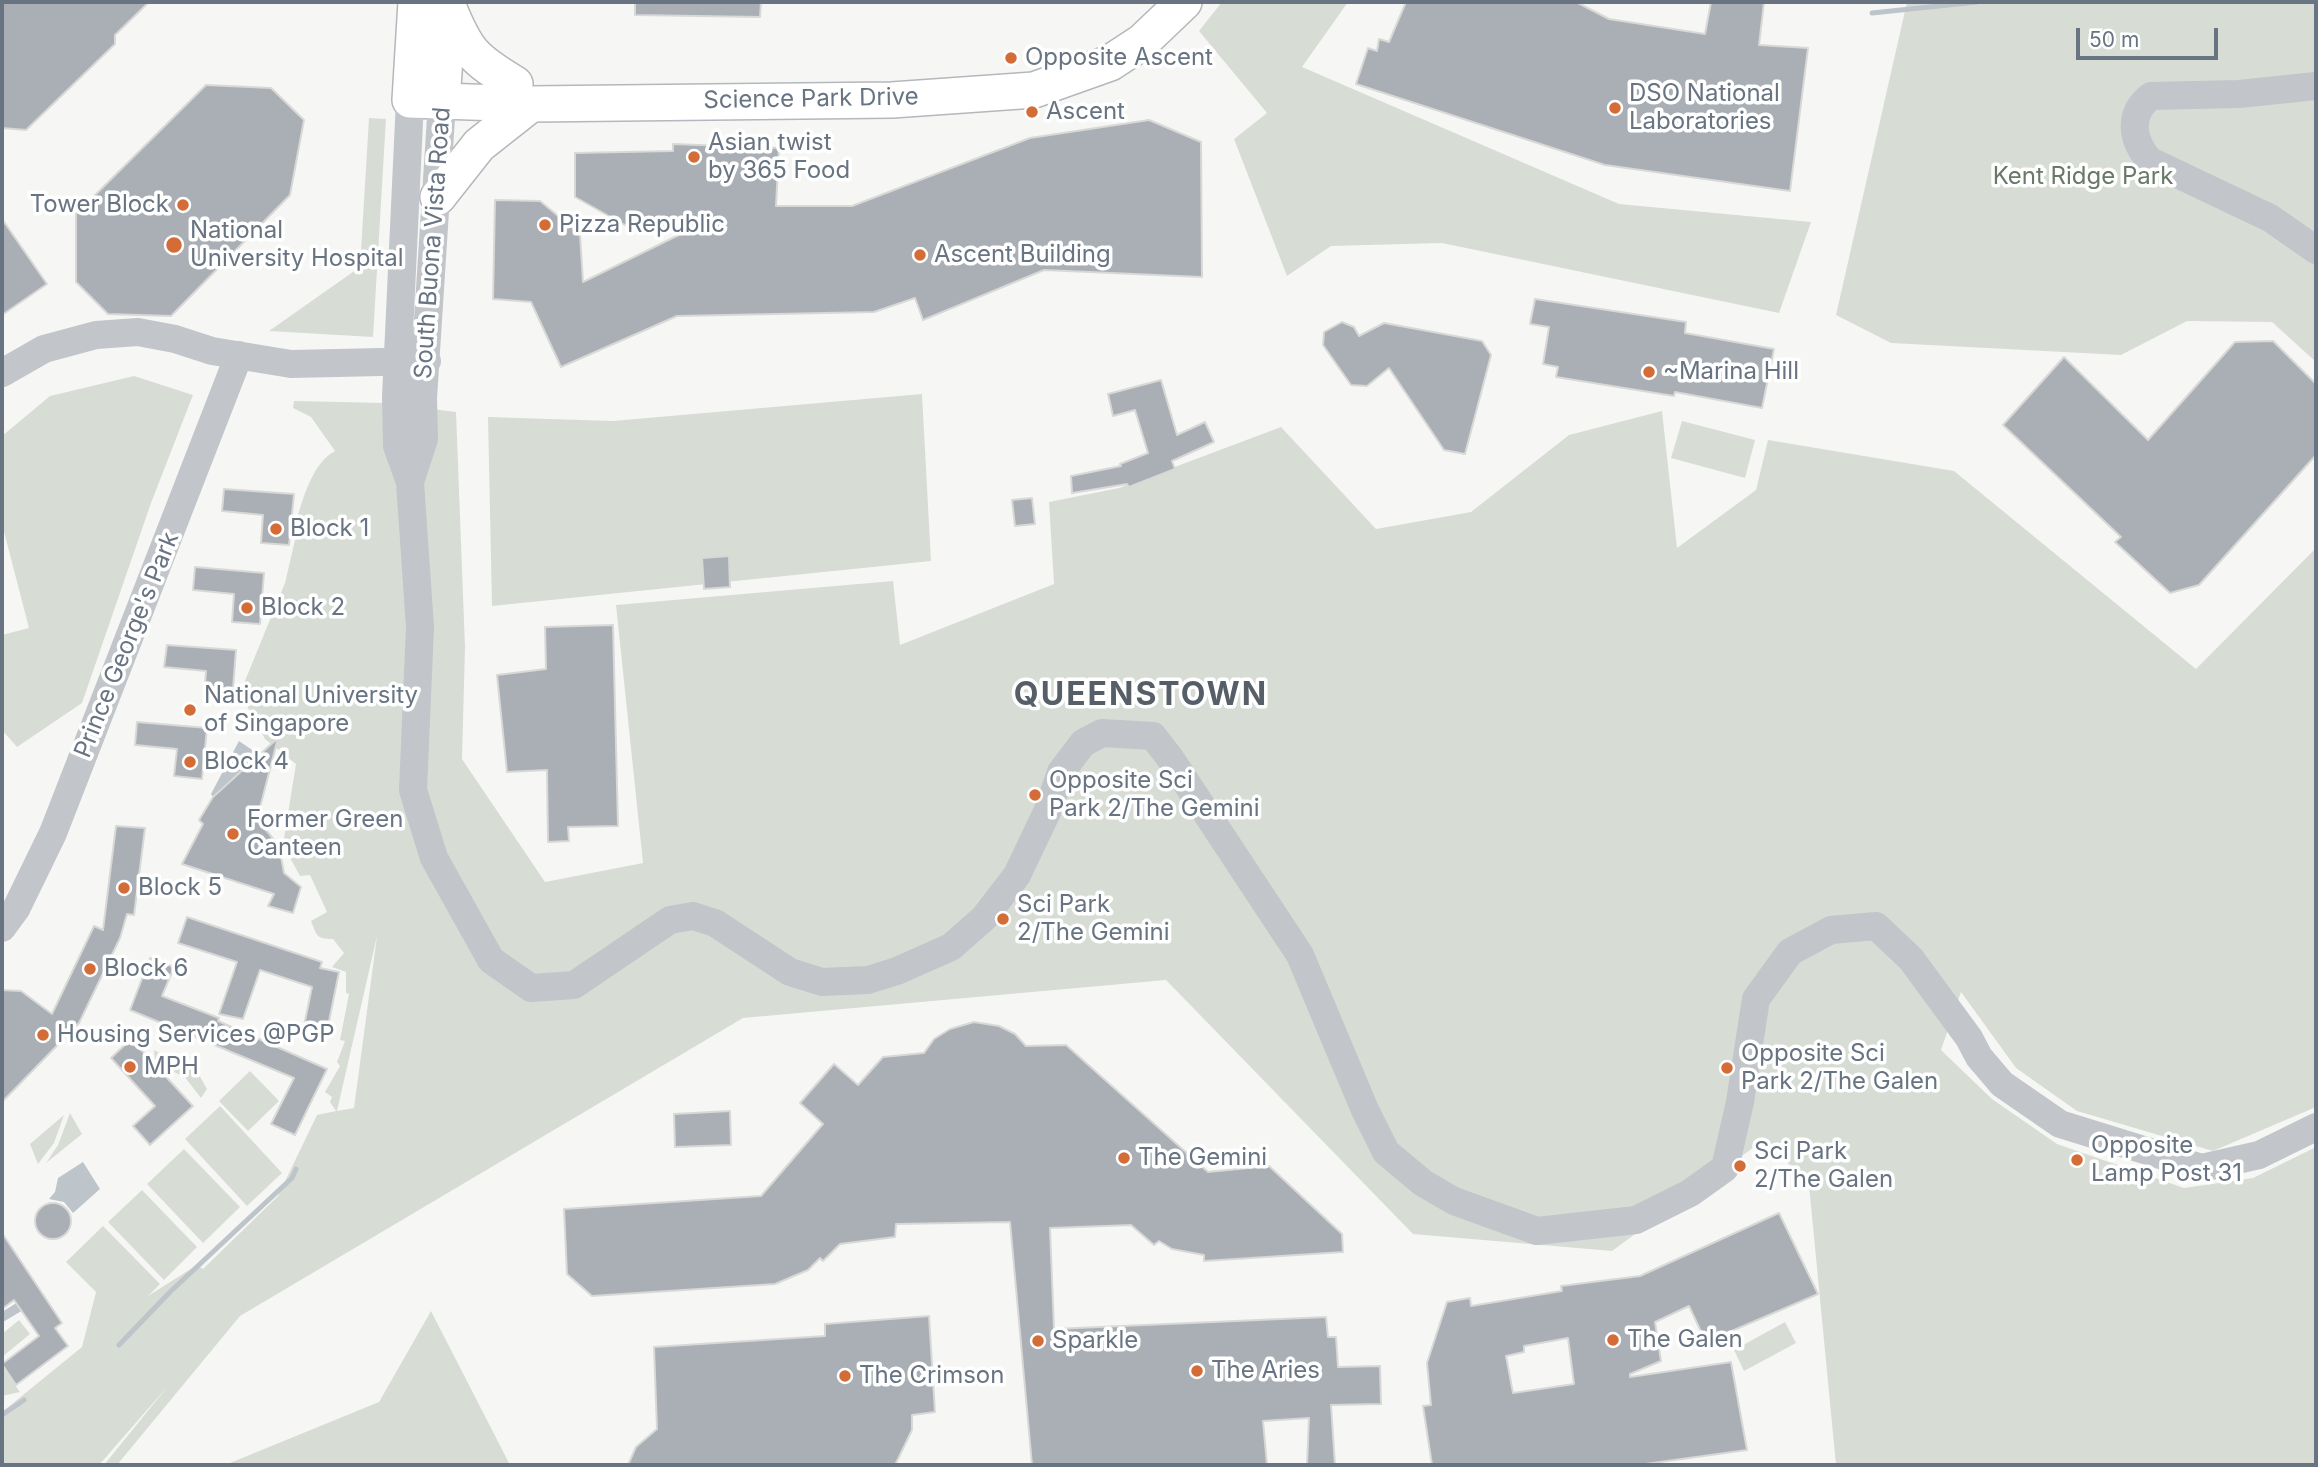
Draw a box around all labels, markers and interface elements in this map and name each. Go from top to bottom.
scale bar [2080,14,2222,58]
text: 50 m [2089,27,2139,52]
place label: Opposite Ascent [1025,44,1213,72]
marker: Opposite Ascent [1003,50,1019,66]
place label: DSO National Laboratories [1629,80,1780,136]
street label: Science Park Drive [703,83,919,115]
place label: Ascent [1046,98,1125,126]
marker: DSO National Laboratories [1607,100,1623,116]
marker: Ascent [1024,104,1040,120]
street label: South Buona Vista Road [409,106,457,380]
place label: Asian twist by 365 Food [708,129,850,185]
marker: Asian twist by 365 Food [686,149,702,165]
park label: Kent Ridge Park [1993,163,2173,191]
place label: Tower Block [30,191,169,219]
marker: Tower Block [175,197,191,213]
place label: Pizza Republic [559,211,725,239]
place label: National University Hospital [190,217,404,273]
marker: Pizza Republic [537,217,553,233]
marker: National University Hospital [164,235,184,255]
place label: Ascent Building [934,241,1111,269]
marker: Ascent Building [912,247,928,263]
place label: ~Marina Hill [1663,358,1799,386]
marker: ~Marina Hill [1641,364,1657,380]
place label: Block 1 [290,515,369,543]
marker: Block 1 [268,521,284,537]
street label: Prince George's Park [69,528,185,762]
place label: Block 2 [261,594,345,622]
marker: Block 2 [239,600,255,616]
district label: QUEENSTOWN [1015,676,1267,714]
place label: National University of Singapore [204,682,418,738]
marker: National University of Singapore [182,702,198,718]
place label: Block 4 [204,748,289,776]
marker: Block 4 [182,754,198,770]
place label: Opposite Sci Park 2/The Gemini [1049,767,1260,823]
marker: Opposite Sci Park 2/The Gemini [1027,787,1043,803]
place label: Former Green Canteen [247,806,404,862]
marker: Former Green Canteen [225,826,241,842]
place label: Block 5 [138,874,222,902]
marker: Block 5 [116,880,132,896]
place label: Sci Park 2/The Gemini [1017,891,1169,947]
marker: Sci Park 2/The Gemini [995,911,1011,927]
place label: Block 6 [104,955,188,983]
marker: Block 6 [82,961,98,977]
place label: Housing Services @PGP [57,1021,335,1049]
marker: Housing Services @PGP [35,1027,51,1043]
place label: Opposite Sci Park 2/The Galen [1741,1040,1938,1096]
place label: MPH [144,1053,199,1081]
marker: MPH [122,1059,138,1075]
marker: Opposite Sci Park 2/The Galen [1719,1060,1735,1076]
place label: Opposite Lamp Post 31 [2091,1132,2242,1188]
place label: Sci Park 2/The Galen [1754,1138,1893,1194]
place label: The Gemini [1138,1144,1267,1172]
marker: The Gemini [1116,1150,1132,1166]
marker: Opposite Lamp Post 31 [2069,1152,2085,1168]
marker: Sci Park 2/The Galen [1732,1158,1748,1174]
place label: The Galen [1627,1326,1743,1354]
place label: Sparkle [1052,1327,1138,1355]
marker: The Galen [1605,1332,1621,1348]
marker: Sparkle [1030,1333,1046,1349]
place label: The Aries [1211,1357,1320,1385]
place label: The Crimson [859,1362,1004,1390]
marker: The Aries [1189,1363,1205,1379]
marker: The Crimson [837,1368,853,1384]

